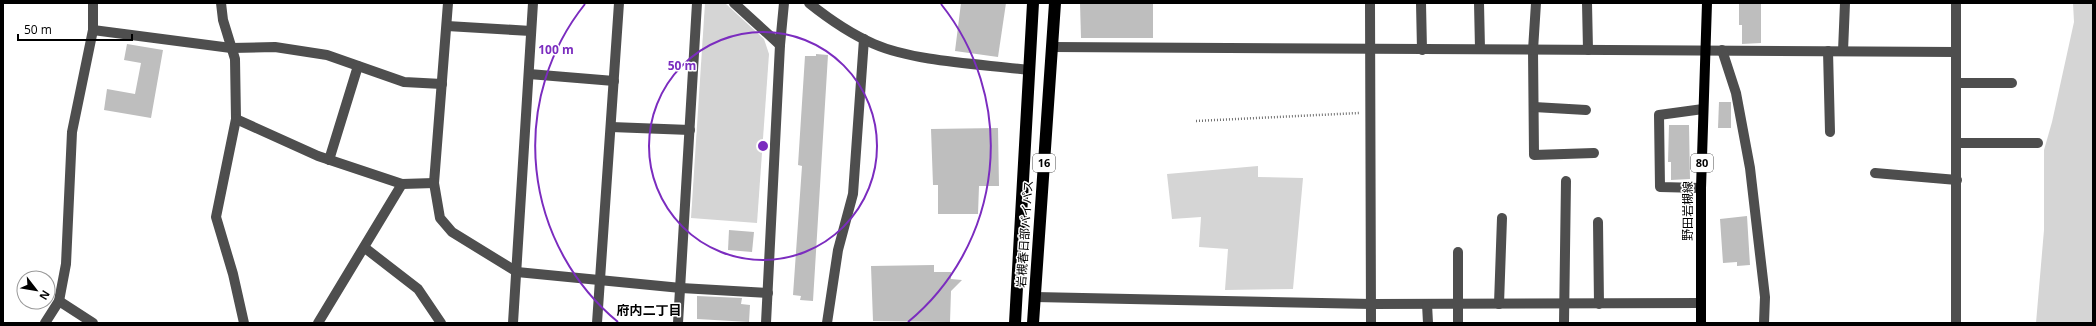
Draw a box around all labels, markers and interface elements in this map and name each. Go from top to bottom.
scale bar [18,16,132,42]
text: 50 m [24,21,52,38]
text: 100 m [538,41,574,58]
text: 50 m [668,57,696,74]
centre of rings [756,139,770,153]
road number: 16 [1033,154,1055,172]
road number: 80 [1691,154,1713,172]
street label: 岩槻春日部バイパス [1012,180,1037,288]
street label: 野田岩槻線 [1679,181,1696,241]
north arrow [16,270,56,310]
text: N [36,288,54,303]
district label: 府内二丁目 [616,301,682,319]

